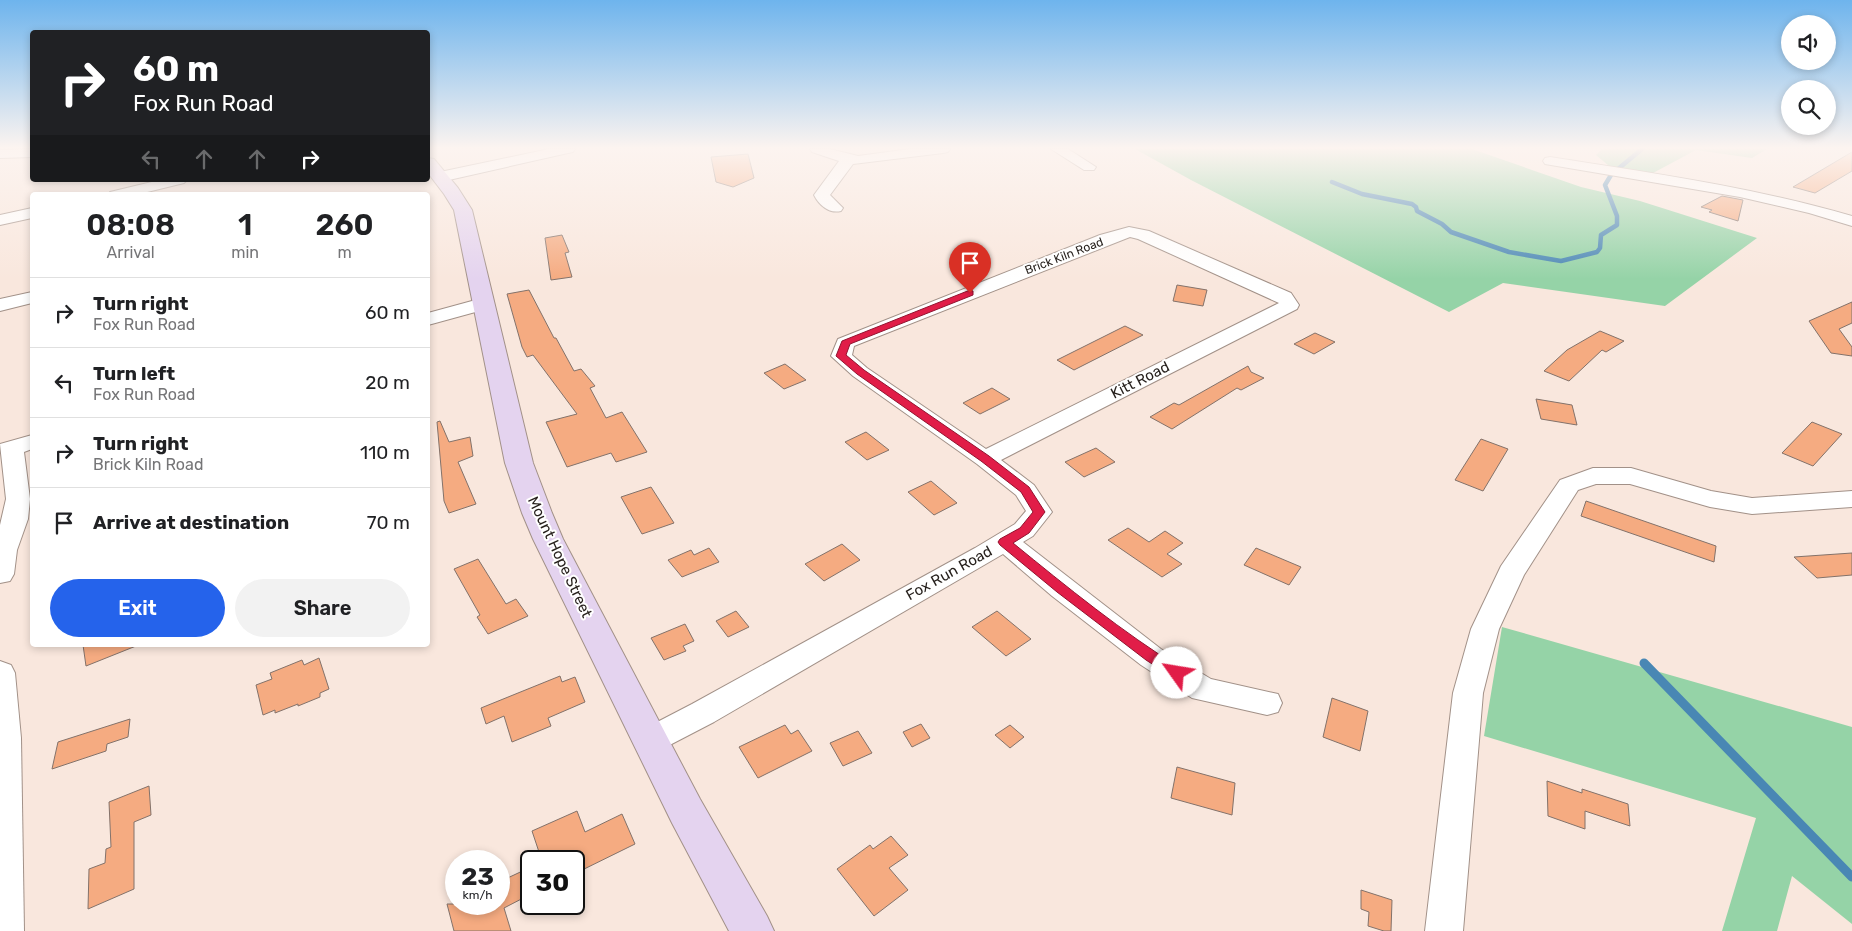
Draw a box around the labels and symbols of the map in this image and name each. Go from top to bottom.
street label: Brick Kiln Road [1023,235,1105,277]
pin [949,242,991,293]
street label: Kitt Road [1108,358,1172,402]
street label: Mount Hope Street [524,493,596,621]
street label: Fox Run Road [903,542,995,604]
position arrow [1150,646,1202,698]
speed limit sign: 30 [520,850,585,915]

